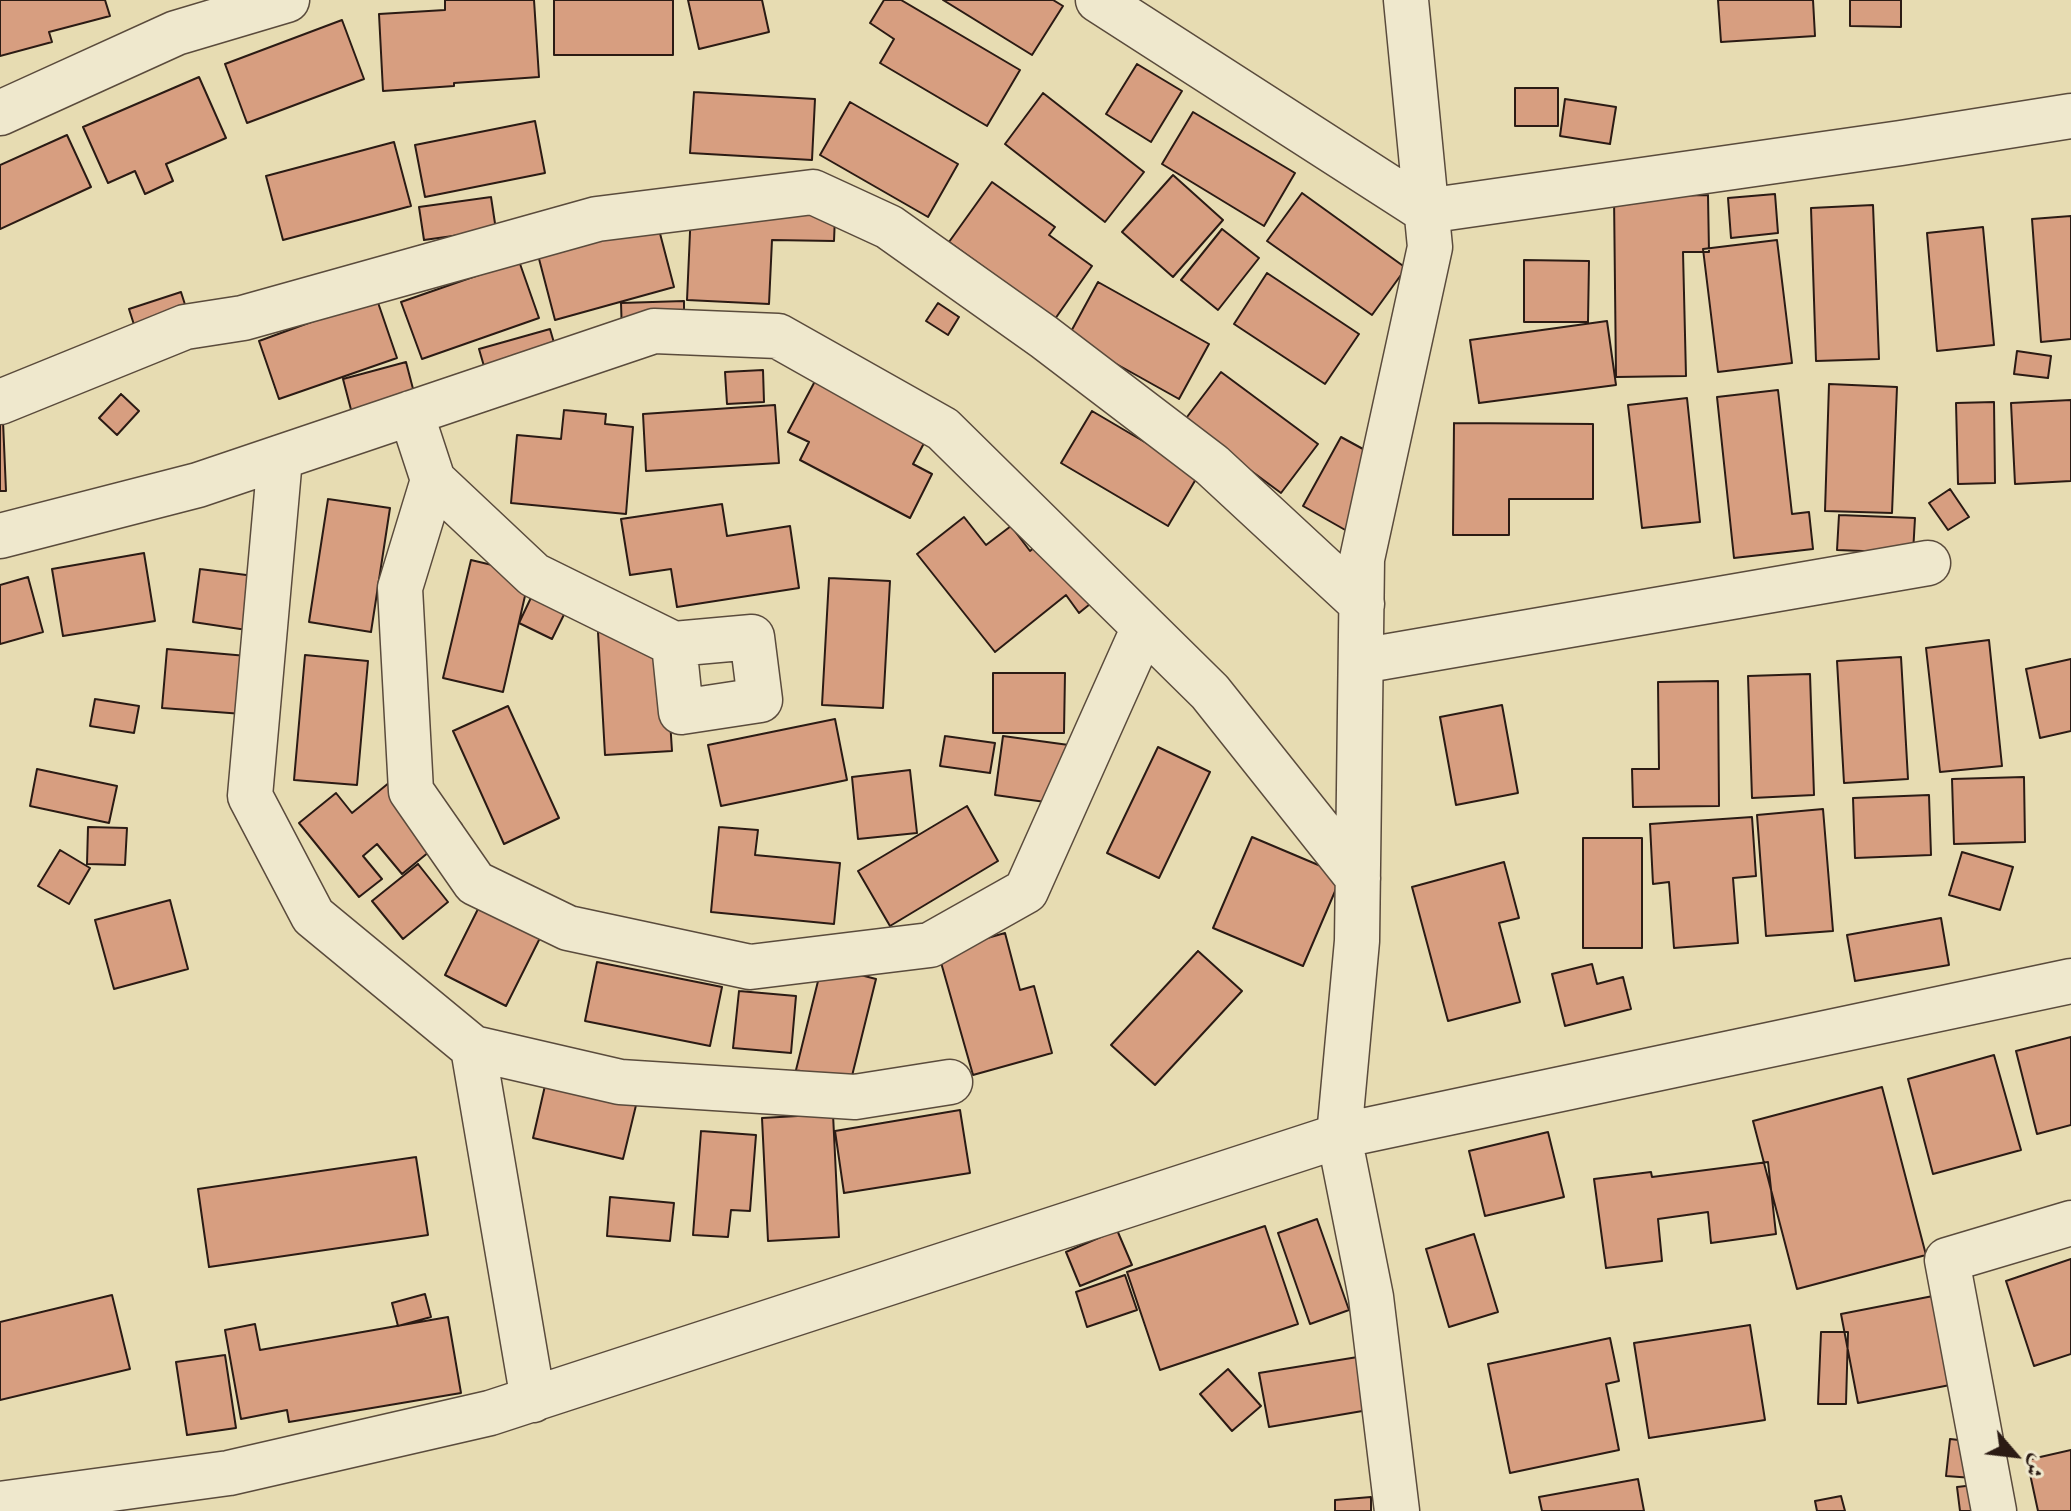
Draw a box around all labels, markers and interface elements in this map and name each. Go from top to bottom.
north arrow [1975,1415,2055,1495]
text: ش [2017,1449,2055,1483]

